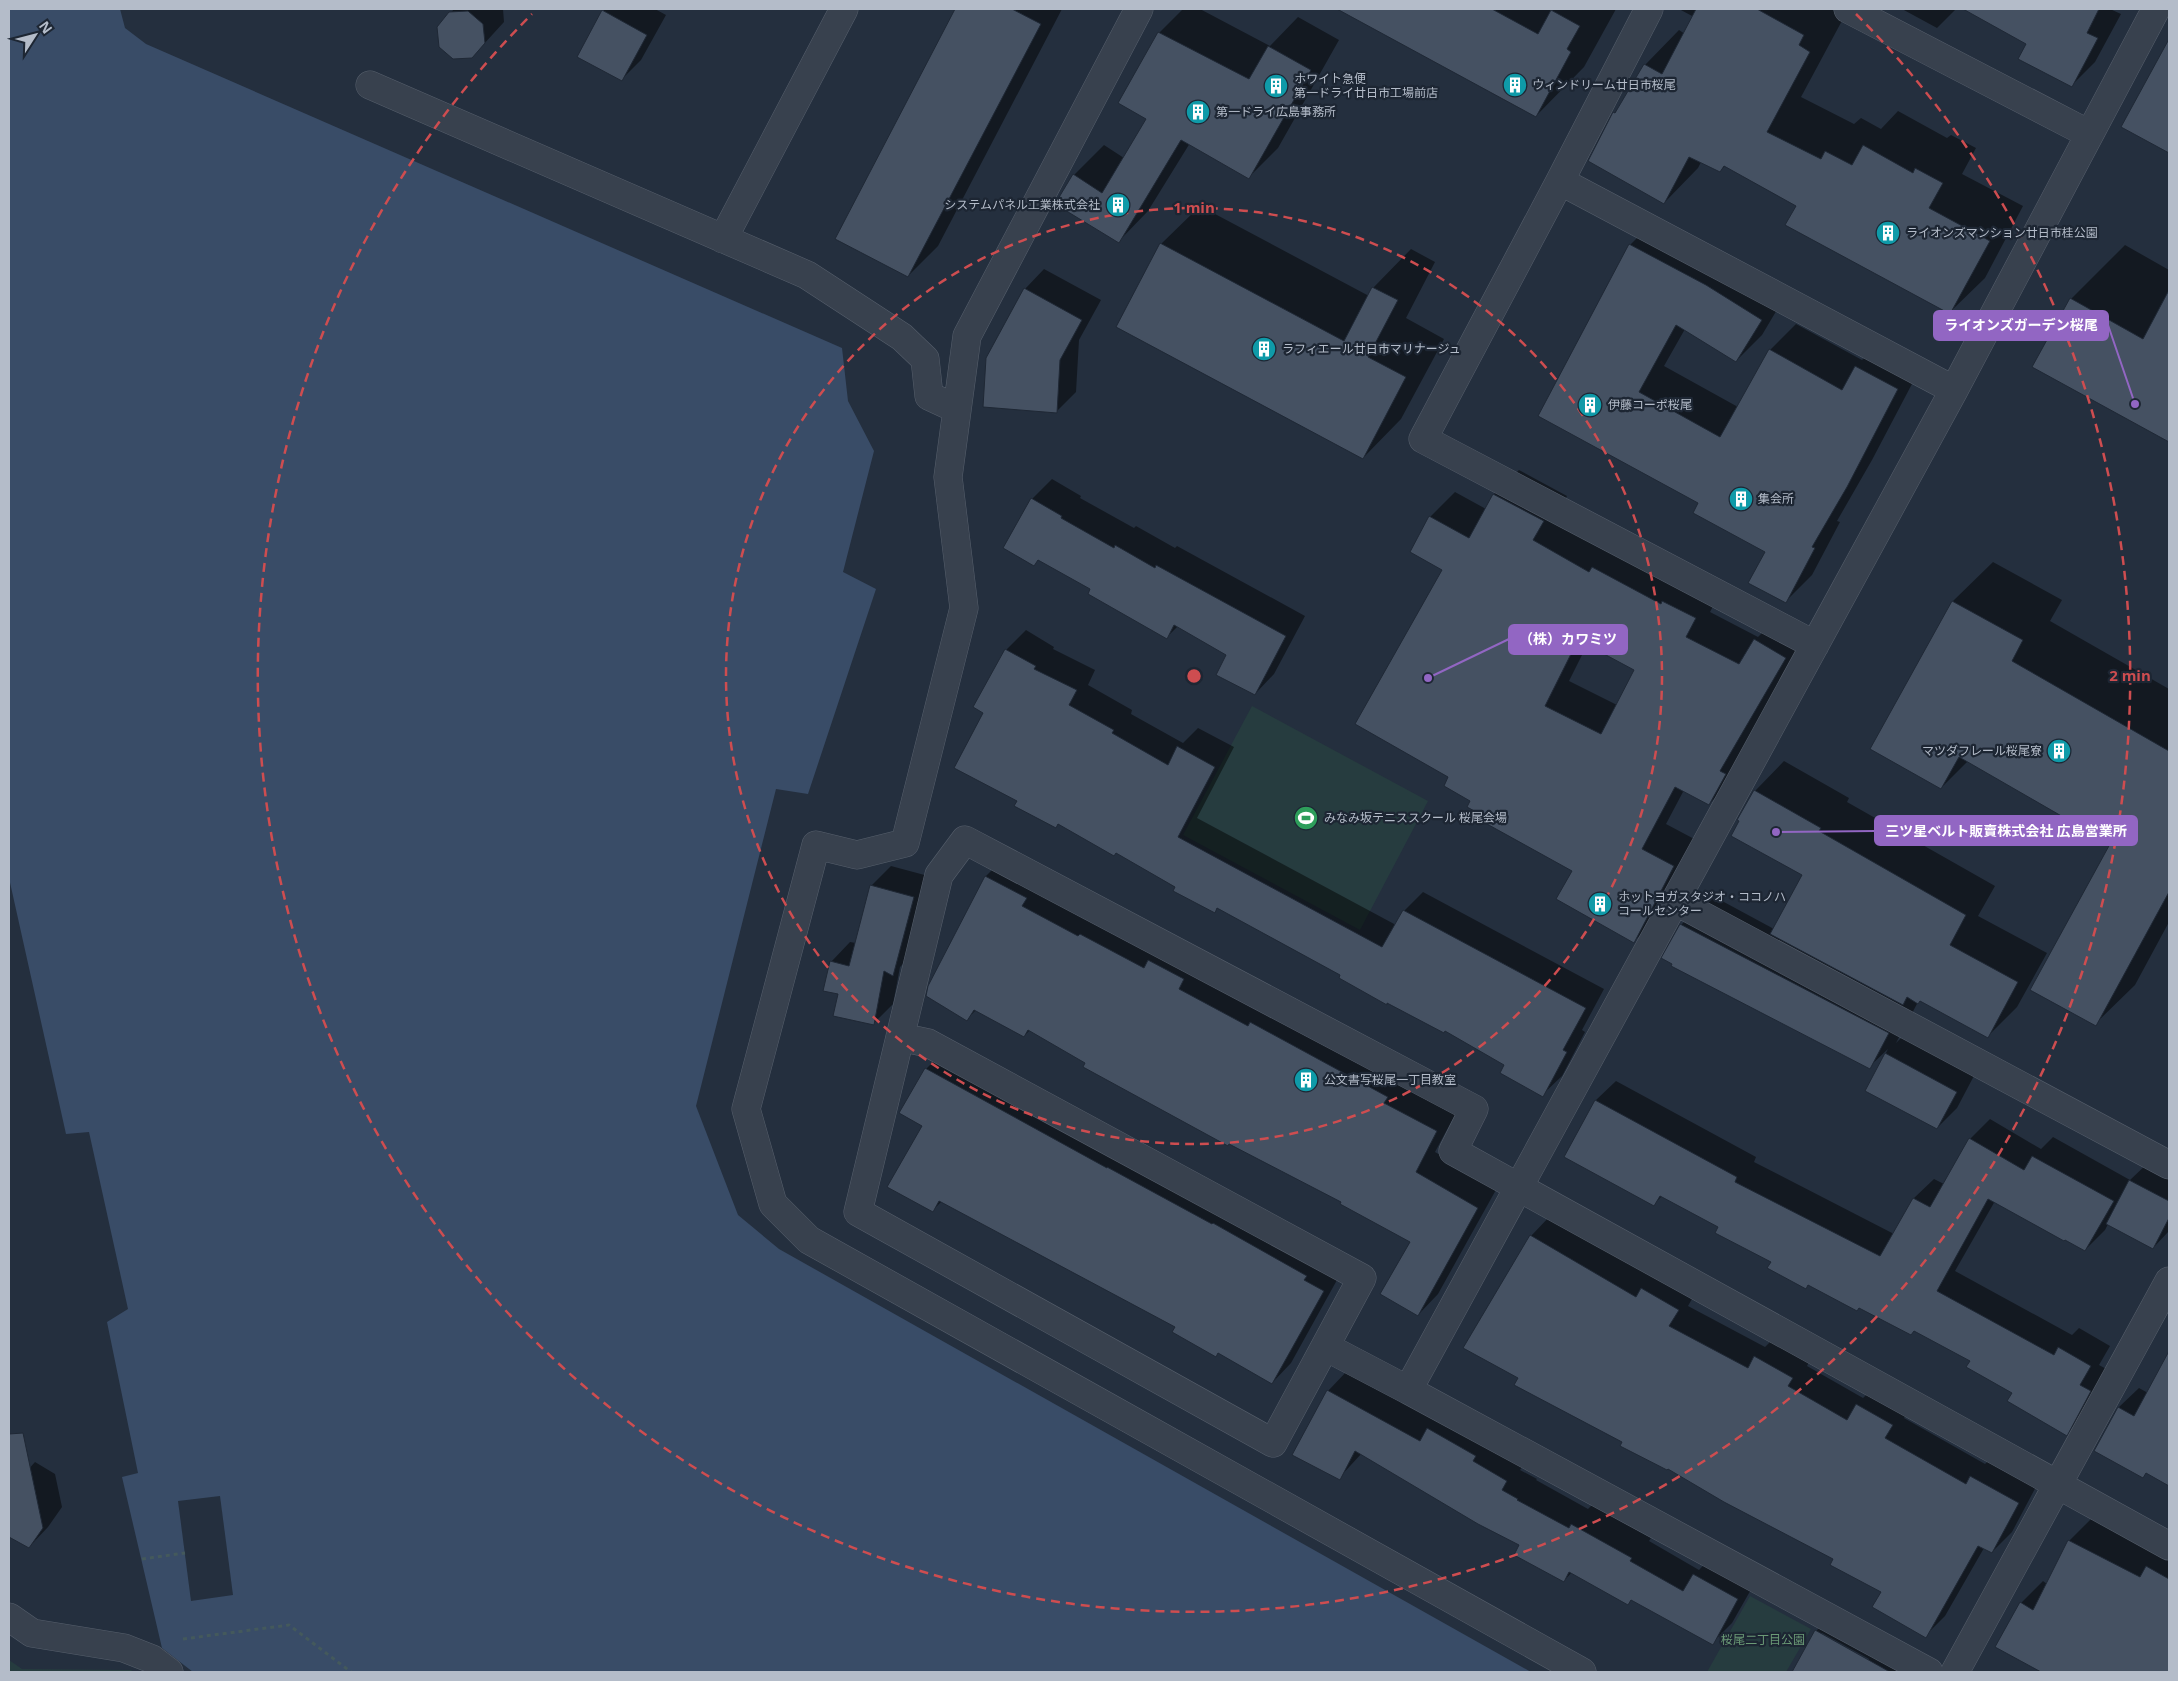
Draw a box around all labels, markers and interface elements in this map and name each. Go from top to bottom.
north arrow [10,10,60,60]
text: N [35,17,57,37]
place label: ホワイト急便 第一ドライ廿日市工場前店 [1294,70,1438,101]
building icon: ウィンドリーム廿日市桜尾 [1502,72,1528,98]
building icon: ホワイト急便 第一ドライ廿日市工場前店 [1263,73,1289,99]
place label: ウィンドリーム廿日市桜尾 [1532,76,1676,93]
building icon: 第一ドライ広島事務所 [1185,99,1211,125]
place label: 第一ドライ広島事務所 [1216,103,1336,120]
building icon: システムパネル工業株式会社 [1105,192,1131,218]
place label: システムパネル工業株式会社 [944,196,1100,213]
text: 1 min [1173,197,1215,217]
building icon: ライオンズマンション廿日市桂公園 [1875,220,1901,246]
place label: ライオンズマンション廿日市桂公園 [1906,224,2098,241]
callout: ライオンズガーデン桜尾 [1934,311,2108,340]
text: ライオンズガーデン桜尾 [1944,315,2098,334]
building icon: ラフィエール廿日市マリナージュ [1251,336,1277,362]
place label: ラフィエール廿日市マリナージュ [1282,340,1461,357]
building icon: 伊藤コーポ桜尾 [1577,392,1603,418]
place label: 伊藤コーポ桜尾 [1608,396,1692,413]
building icon: 集会所 [1728,486,1754,512]
place label: 集会所 [1758,490,1794,507]
callout: （株）カワミツ [1509,625,1627,654]
text: （株）カワミツ [1519,629,1617,648]
text: 2 min [2109,665,2151,685]
centre of rings [1185,667,1203,685]
building icon: マツダフレール桜尾寮 [2046,738,2072,764]
place label: マツダフレール桜尾寮 [1922,742,2042,759]
sports icon: みなみ坂テニススクール 桜尾会場 [1293,805,1319,831]
place label: みなみ坂テニススクール 桜尾会場 [1324,809,1507,826]
callout: 三ツ星ベルト販賣株式会社 広島営業所 [1875,816,2137,845]
text: 三ツ星ベルト販賣株式会社 広島営業所 [1885,821,2127,840]
place label: ホットヨガスタジオ・ココノハ コールセンター [1618,888,1786,919]
building icon: ホットヨガスタジオ・ココノハ コールセンター [1587,891,1613,917]
building icon: 公文書写桜尾一丁目教室 [1293,1067,1319,1093]
place label: 公文書写桜尾一丁目教室 [1324,1071,1456,1088]
park label: 桜尾二丁目公園 [1721,1631,1805,1648]

